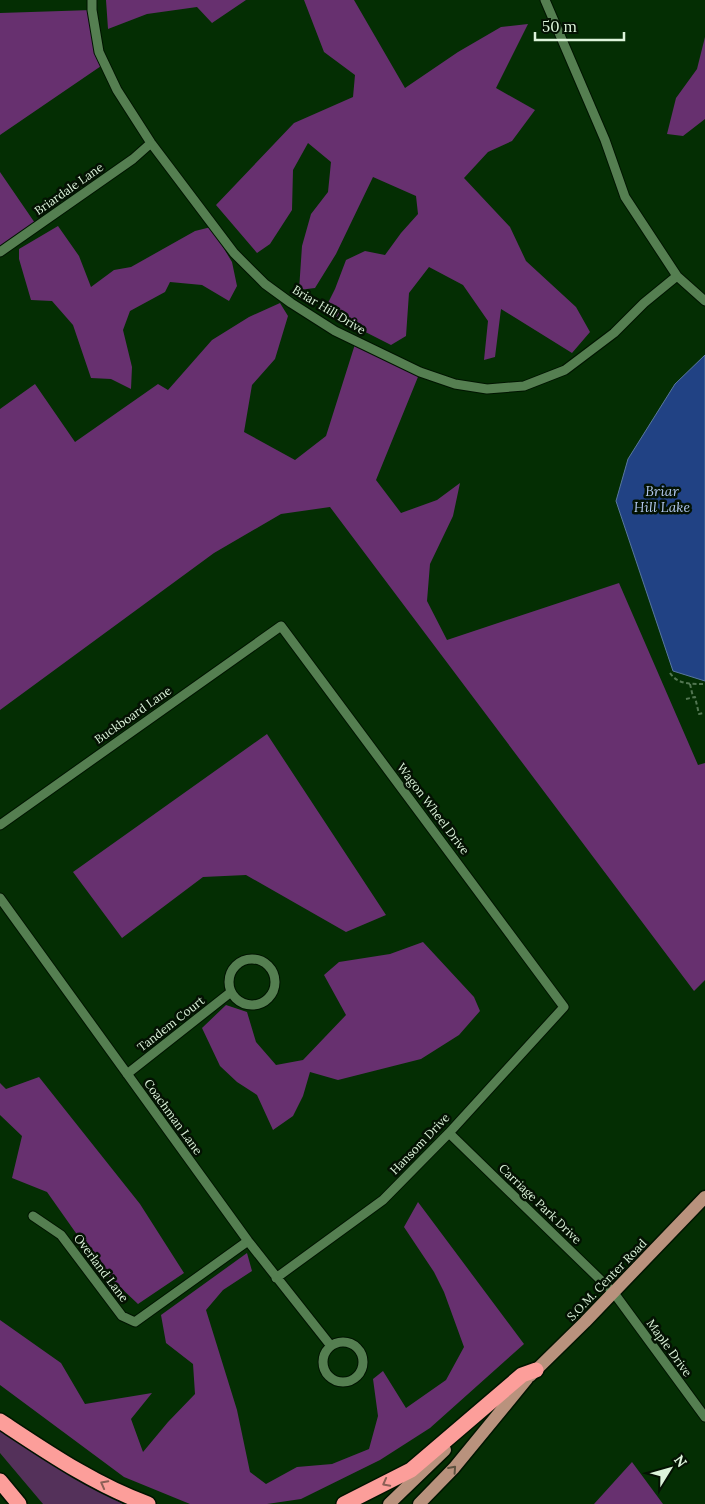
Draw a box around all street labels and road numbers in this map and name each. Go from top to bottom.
street label: Briardale Lane [31,159,106,218]
street label: Briar Hill Drive [290,282,369,338]
street label: Buckboard Lane [91,682,174,747]
street label: Wagon Wheel Drive [394,760,473,858]
street label: Tandem Court [134,993,207,1054]
street label: Coachman Lane [141,1076,206,1158]
street label: Hansom Drive [387,1110,453,1177]
street label: Carriage Park Drive [496,1160,585,1247]
street label: Overland Lane [71,1231,132,1305]
street label: S.O.M. Center Road [564,1236,650,1324]
street label: Maple Drive [644,1316,696,1380]

